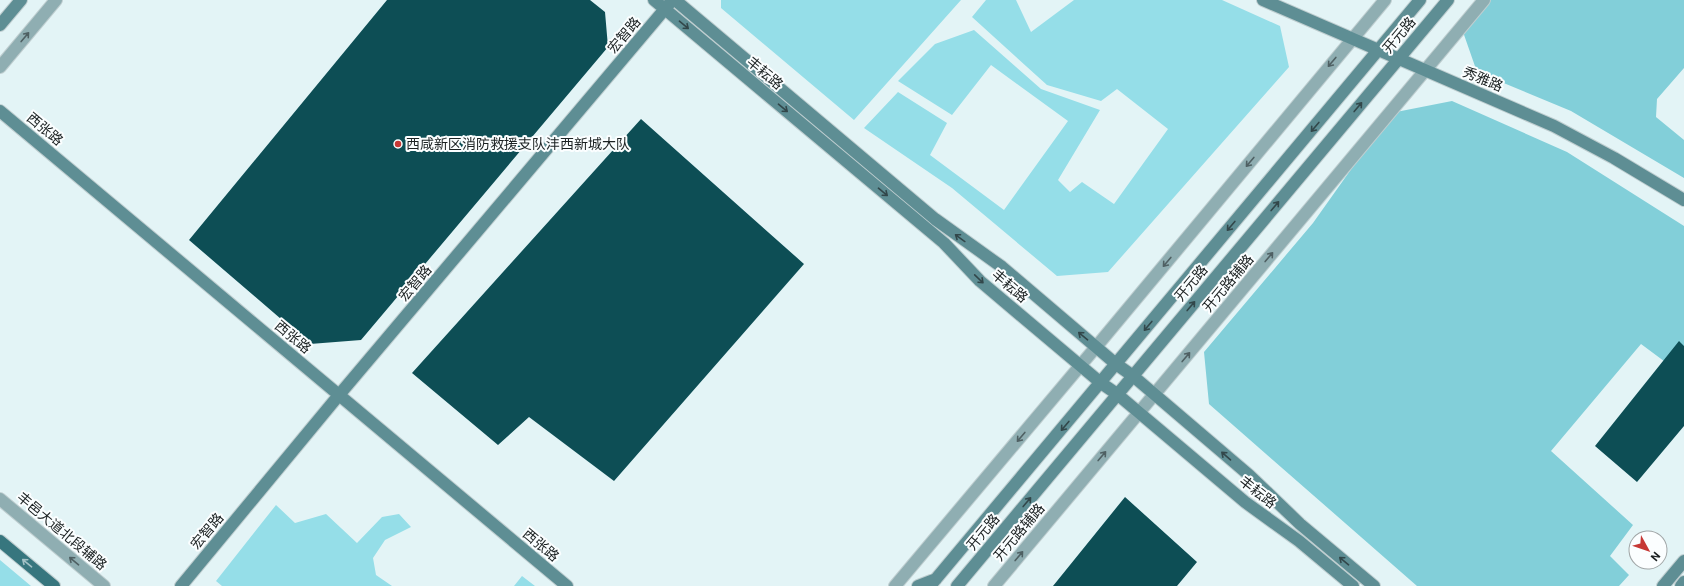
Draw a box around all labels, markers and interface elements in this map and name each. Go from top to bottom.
street label: 宏智路 [604,14,644,56]
street label: 开元路 [1379,14,1419,56]
one-way arrow [678,20,689,29]
one-way arrow [21,32,29,43]
street label: 丰耘路 [744,53,786,93]
one-way arrow [1328,57,1337,67]
street label: 秀雅路 [1461,63,1505,95]
one-way arrow [1354,101,1363,112]
one-way arrow [778,104,789,113]
street label: 西张路 [24,109,66,149]
one-way arrow [1310,121,1319,132]
place label: 西咸新区消防救援支队沣西新城大队 [406,136,630,152]
marker: 西咸新区消防救援支队沣西新城大队 [393,139,403,149]
one-way arrow [1245,157,1254,168]
one-way arrow [878,187,888,196]
one-way arrow [1270,201,1279,212]
one-way arrow [1227,221,1236,232]
one-way arrow [955,233,966,242]
street label: 开元路辅路 [1199,251,1257,315]
one-way arrow [1265,252,1274,263]
one-way arrow [1162,257,1171,268]
street label: 宏智路 [395,262,435,304]
street label: 开元路 [1171,262,1211,304]
street label: 丰耘路 [989,266,1031,306]
one-way arrow [974,274,984,284]
one-way arrow [1187,301,1196,311]
street label: 西张路 [272,317,314,357]
one-way arrow [1143,321,1152,331]
one-way arrow [1078,332,1089,341]
one-way arrow [1181,351,1190,362]
one-way arrow [1060,421,1069,431]
one-way arrow [1016,432,1025,443]
one-way arrow [1098,451,1107,462]
one-way arrow [1221,451,1231,460]
street label: 丰耘路 [1237,473,1279,511]
street label: 丰邑大道北段辅路 [14,489,110,573]
one-way arrow [1023,497,1032,508]
street label: 开元路辅路 [990,500,1048,564]
street label: 宏智路 [187,510,227,552]
street label: 开元路 [963,511,1003,553]
street label: 西张路 [520,525,562,565]
north arrow [1628,530,1668,570]
text: N [1648,549,1663,563]
one-way arrow [1014,551,1023,561]
one-way arrow [69,557,80,565]
one-way arrow [1338,557,1349,566]
one-way arrow [22,559,32,568]

